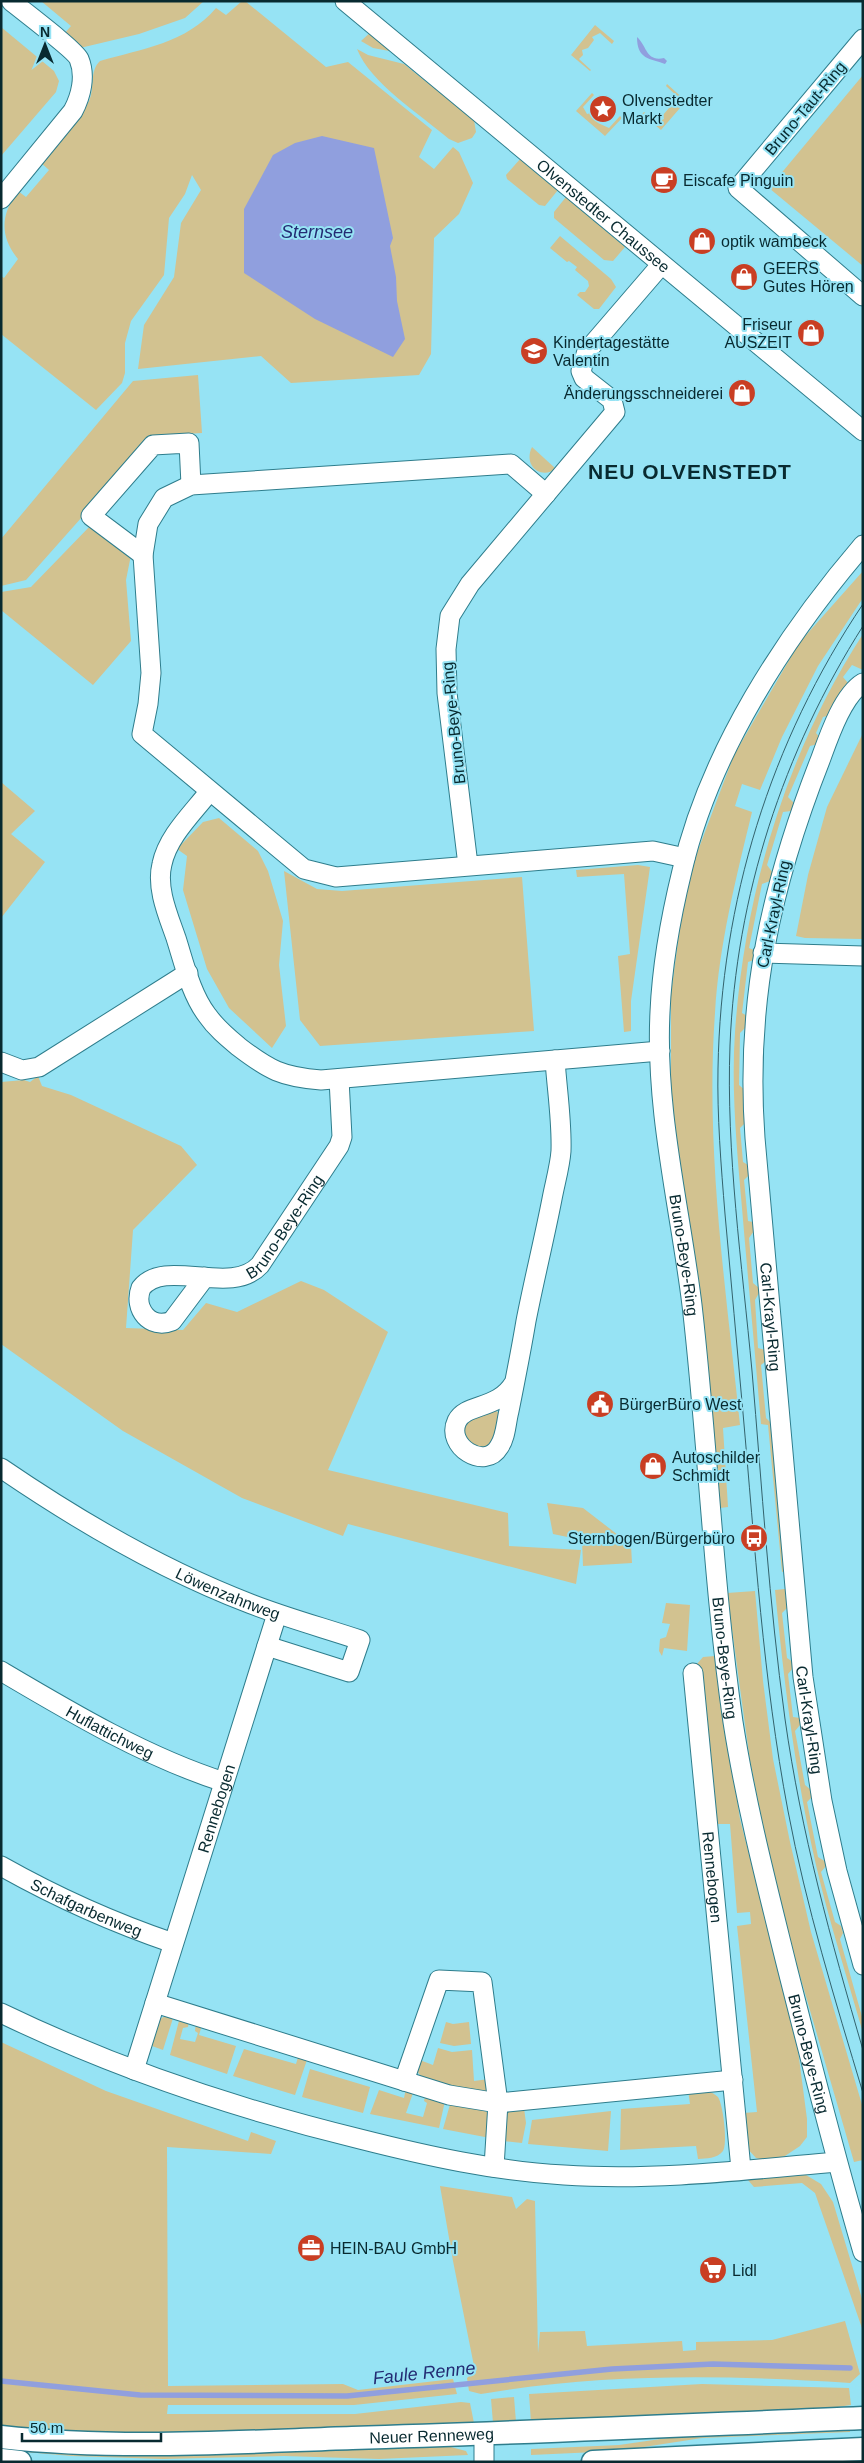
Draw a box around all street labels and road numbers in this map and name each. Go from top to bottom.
street label: Bruno-Taut-Ring [761,58,849,158]
street label: Olvenstedter Chaussee [533,156,673,276]
street label: Bruno-Beye-Ring [439,661,468,785]
street label: Carl-Krayl-Ring [754,859,793,969]
street label: Bruno-Beye-Ring [243,1172,327,1282]
street label: Bruno-Beye-Ring [666,1193,701,1317]
street label: Carl-Krayl-Ring [757,1262,784,1372]
street label: Löwenzahnweg [173,1565,282,1623]
street label: Bruno-Beye-Ring [709,1596,740,1720]
street label: Carl-Krayl-Ring [793,1665,826,1775]
street label: Huflattichweg [63,1703,156,1762]
street label: Rennebogen [195,1762,238,1855]
street label: Rennebogen [699,1831,725,1924]
street label: Schafgarbenweg [28,1876,144,1940]
street label: Bruno-Beye-Ring [785,1992,832,2115]
street label: Neuer Renneweg [369,2425,494,2446]

